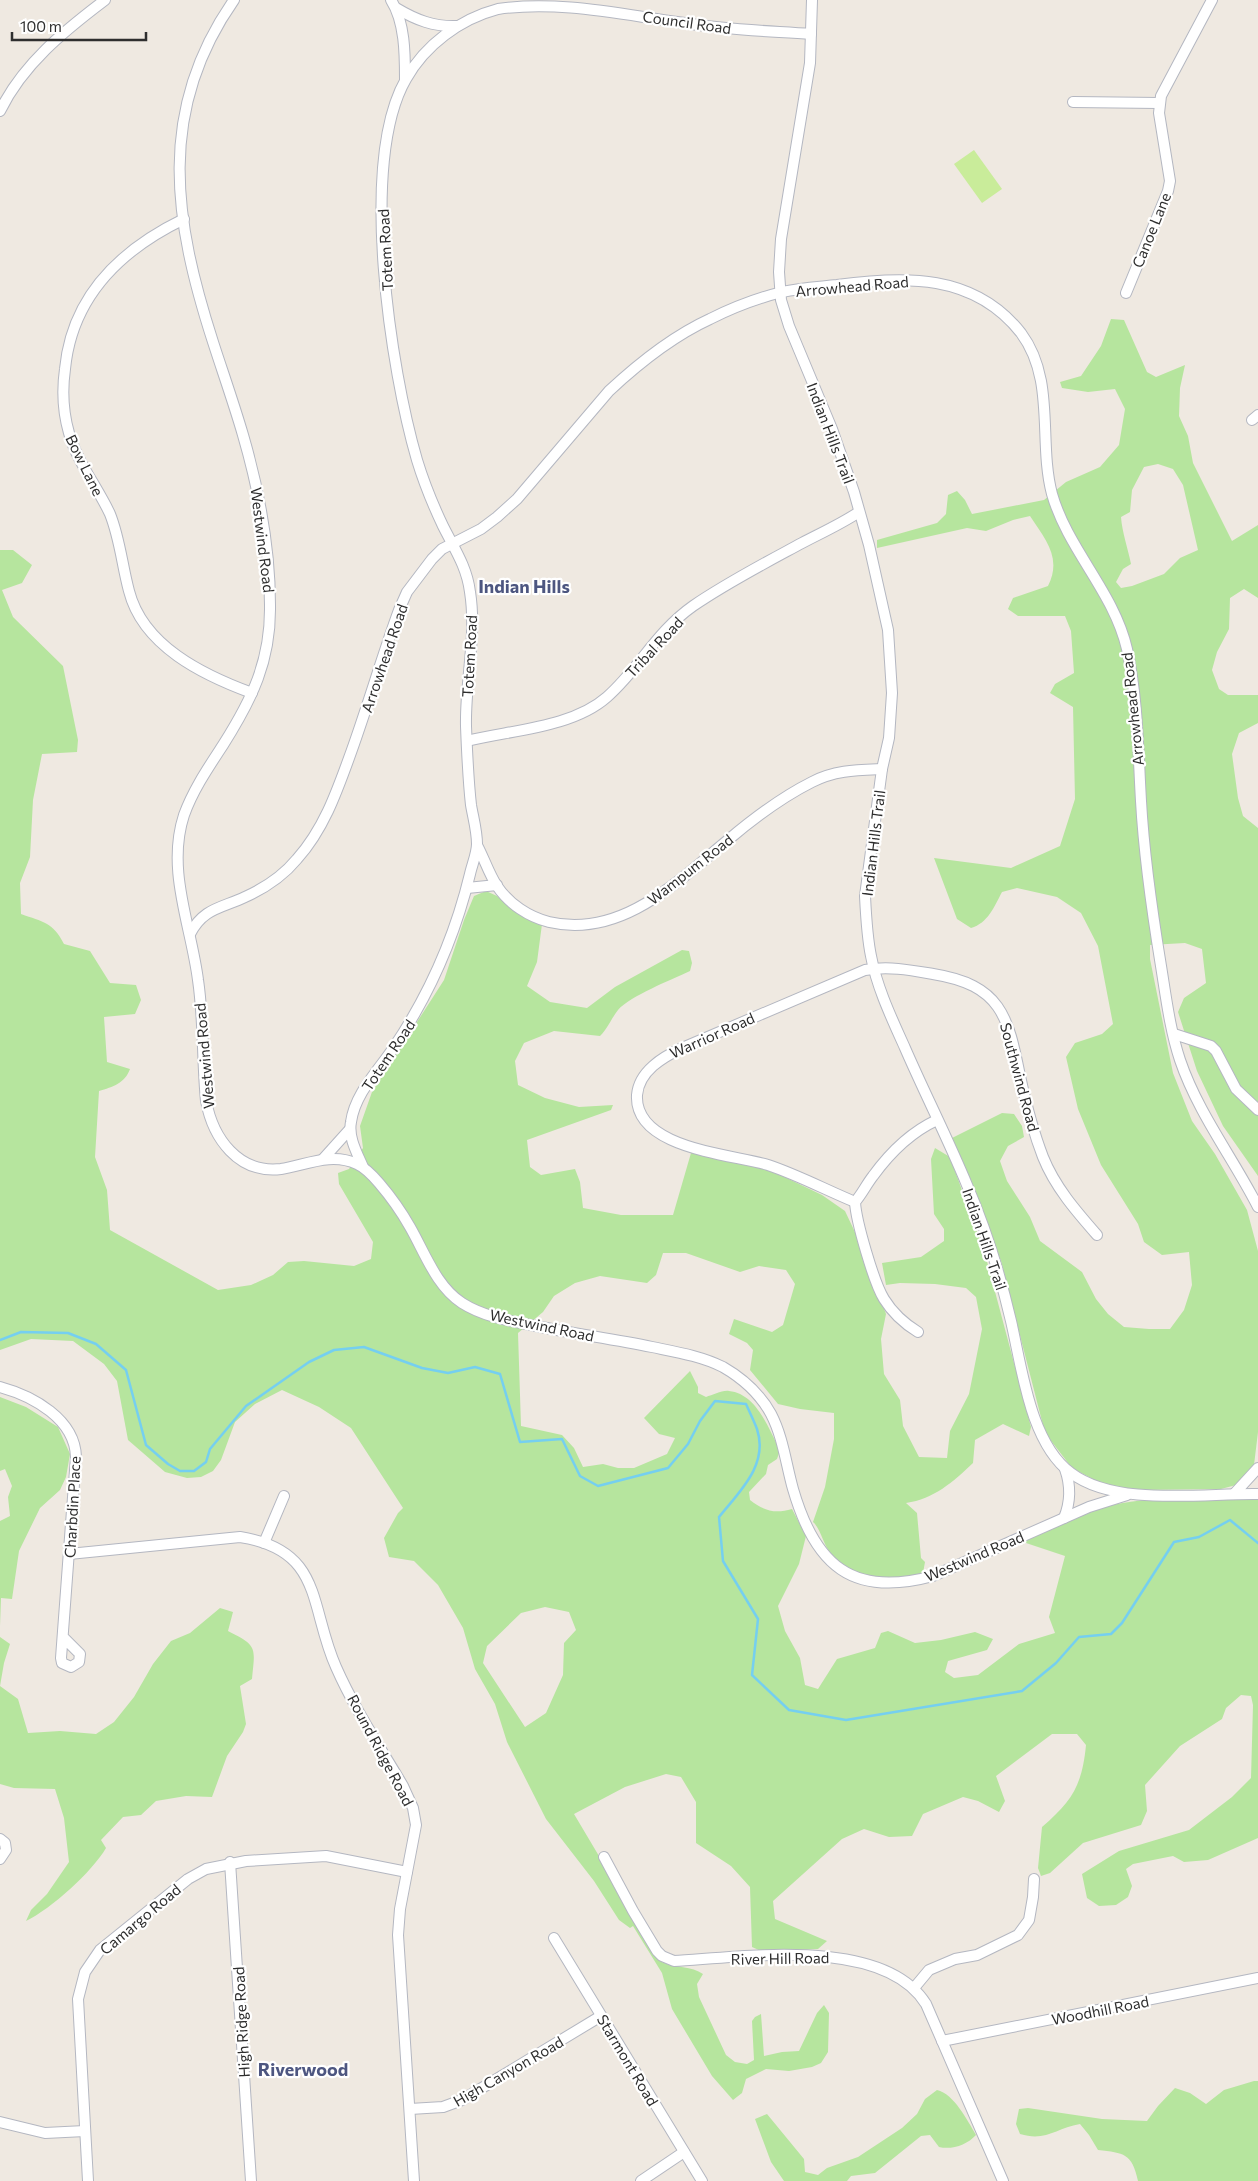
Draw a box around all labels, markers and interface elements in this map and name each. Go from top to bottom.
street label: Council Road [642,7,732,37]
scale bar [12,10,146,42]
text: 100 m [20,17,62,35]
street label: Canoe Lane [1128,190,1174,270]
street label: Totem Road [374,208,396,292]
street label: Arrowhead Road [795,272,909,300]
street label: Indian Hills Trail [803,380,859,486]
street label: Bow Lane [62,431,108,499]
street label: Westwind Road [248,486,278,594]
district label: Indian Hills [478,575,570,597]
street label: Arrowhead Road [357,601,411,715]
street label: Tribal Road [621,613,687,681]
street label: Totem Road [458,614,480,698]
street label: Arrowhead Road [1117,652,1147,766]
street label: Indian Hills Trail [858,789,888,897]
street label: Wampum Road [644,830,736,908]
street label: Westwind Road [190,1002,218,1110]
street label: Warrior Road [667,1008,757,1062]
street label: Totem Road [358,1016,418,1094]
street label: Southwind Road [997,1021,1043,1133]
street label: Indian Hills Trail [959,1186,1011,1292]
street label: Westwind Road [488,1305,596,1345]
street label: Charbdin Place [60,1456,84,1558]
street label: Westwind Road [922,1527,1026,1585]
street label: Round Ridge Road [344,1691,418,1809]
street label: Camargo Road [96,1880,184,1958]
street label: River Hill Road [730,1948,830,1968]
street label: High Ridge Road [229,1966,253,2078]
street label: Woodhill Road [1050,1992,1150,2028]
street label: Starmont Road [594,2011,662,2109]
street label: High Canyon Road [450,2032,566,2110]
district label: Riverwood [258,2058,348,2080]

